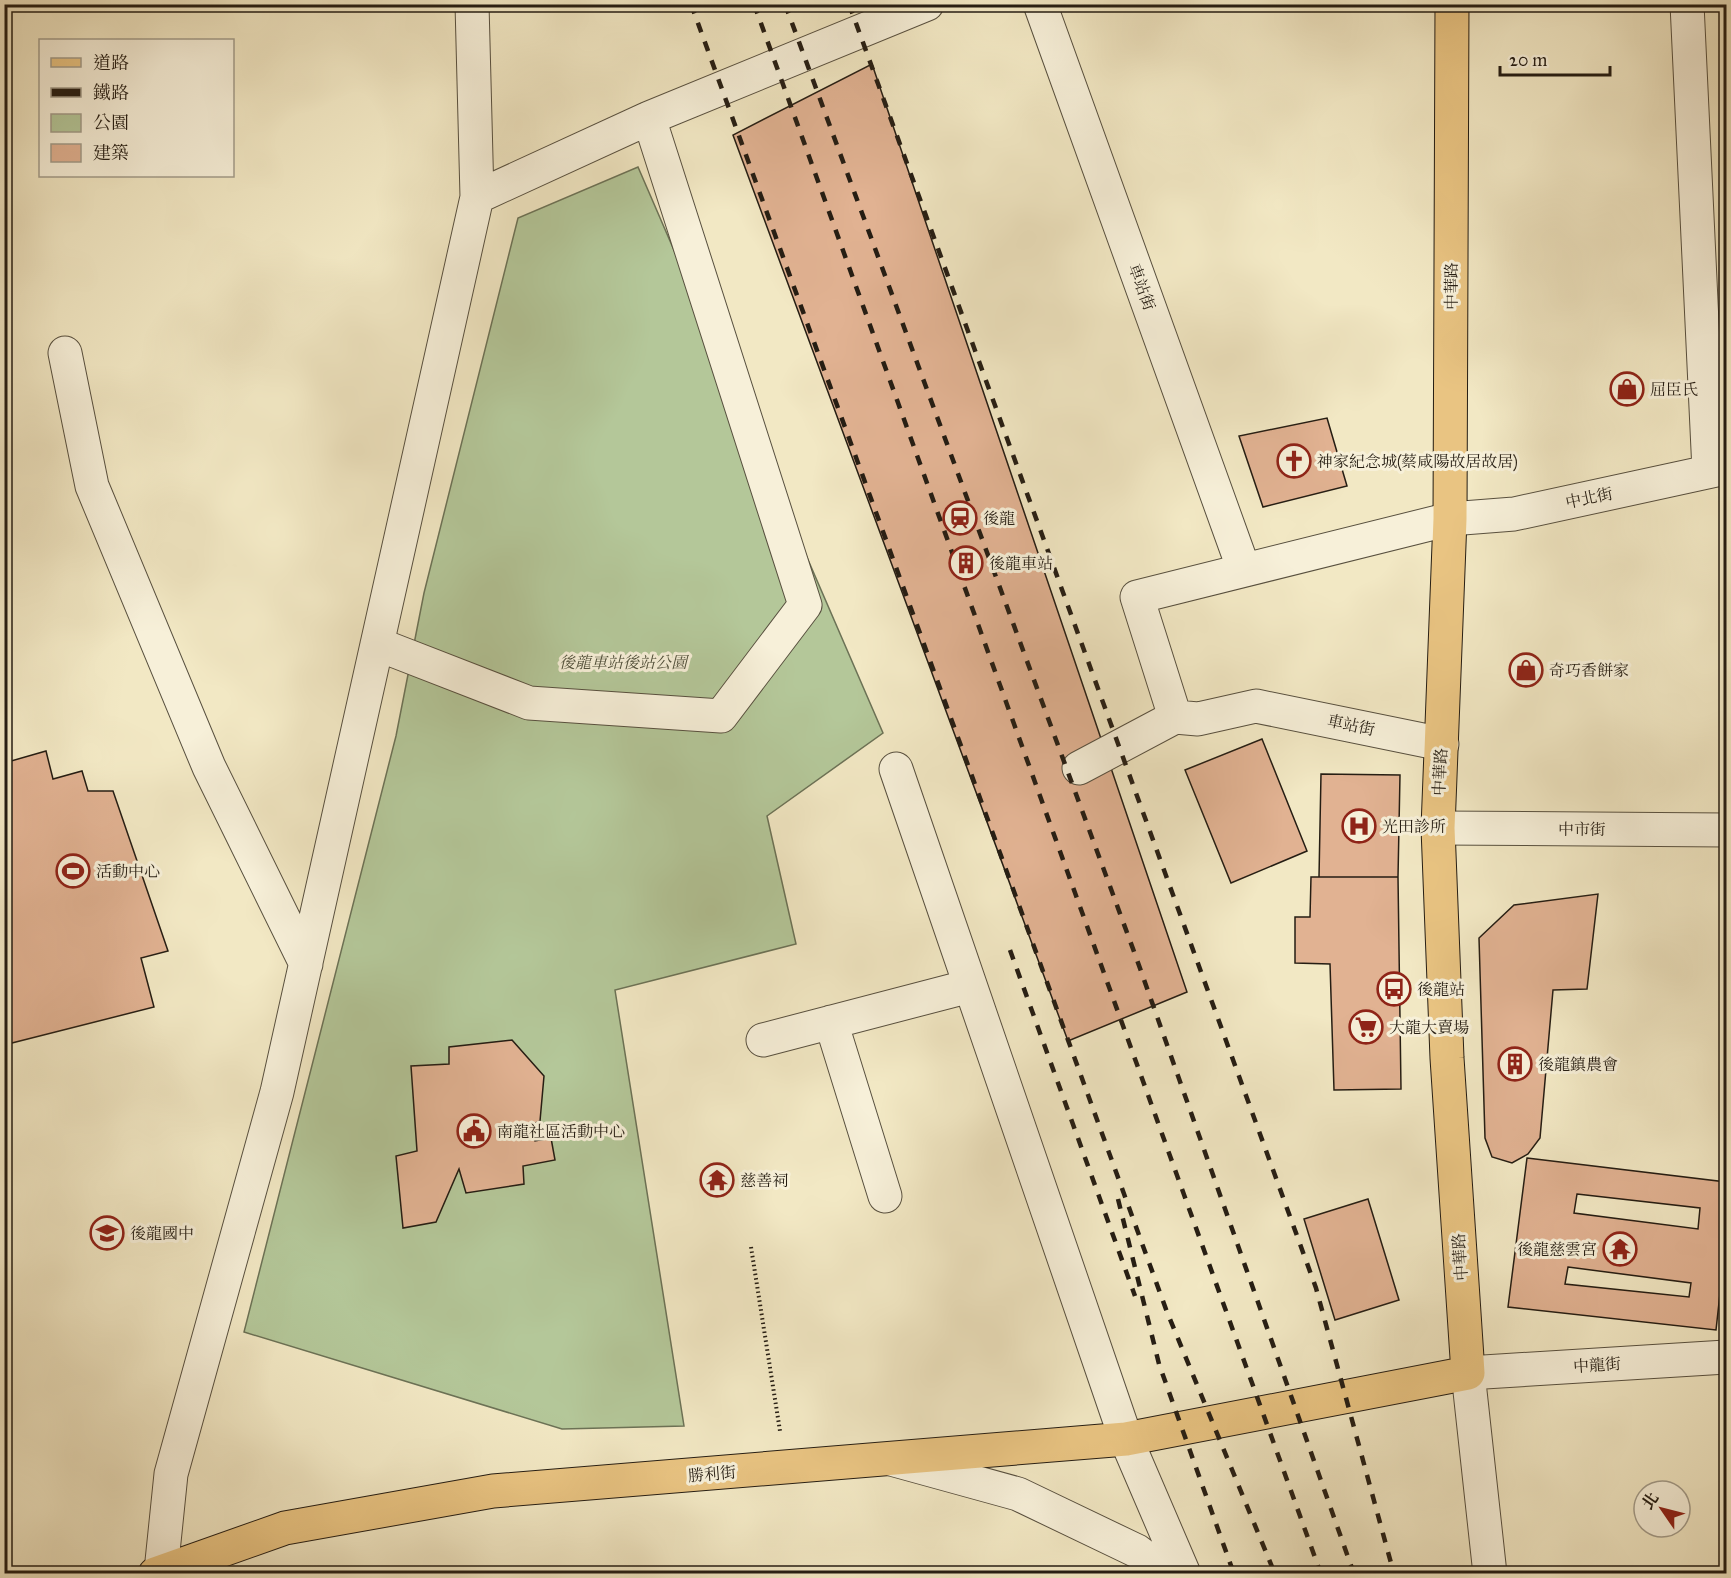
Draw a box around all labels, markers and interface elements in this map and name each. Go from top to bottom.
legend [39,39,234,177]
scale bar [1500,39,1610,77]
text: 20 m [1509,49,1547,71]
text: 道路 [93,52,129,74]
text: 鐵路 [93,82,129,104]
text: 公園 [93,112,129,134]
text: 建築 [93,142,129,164]
street label: 車站街 [1125,261,1159,313]
street label: 中華路 [1442,262,1461,310]
shop icon: 屈臣氏 [1609,371,1645,407]
place label: 屈臣氏 [1650,380,1698,399]
church icon: 神家紀念城(蔡咸陽故居故居) [1276,443,1312,479]
place label: 神家紀念城(蔡咸陽故居故居) [1317,452,1518,472]
street label: 中北街 [1564,484,1614,512]
station icon: 後龍 [942,500,978,536]
place label: 後龍 [983,509,1015,528]
building icon: 後龍車站 [948,545,984,581]
place label: 後龍車站 [989,554,1053,573]
shop icon: 奇巧香餅家 [1508,652,1544,688]
park label: 後龍車站後站公園 [559,653,690,672]
place label: 奇巧香餅家 [1549,661,1629,680]
street label: 車站街 [1326,711,1376,739]
street label: 中華路 [1429,748,1451,796]
hospital icon: 光田診所 [1341,808,1377,844]
place label: 光田診所 [1382,817,1446,836]
street label: 中市街 [1558,820,1606,839]
sports icon: 活動中心 [55,853,91,889]
place label: 活動中心 [96,862,160,881]
bus stop icon: 後龍站 [1376,971,1412,1007]
place label: 後龍站 [1417,980,1465,999]
supermarket icon: 大龍大賣場 [1348,1009,1384,1045]
place label: 大龍大賣場 [1389,1018,1469,1037]
building icon: 後龍鎮農會 [1497,1046,1533,1082]
place label: 後龍鎮農會 [1538,1055,1618,1074]
public building icon: 南龍社區活動中心 [456,1113,492,1149]
place label: 南龍社區活動中心 [497,1122,625,1141]
temple icon: 慈善祠 [699,1162,735,1198]
place label: 慈善祠 [740,1171,788,1190]
school or university icon: 後龍國中 [89,1215,125,1251]
place label: 後龍國中 [130,1224,194,1243]
temple icon: 後龍慈雲宮 [1602,1231,1638,1267]
street label: 中華路 [1449,1232,1471,1282]
place label: 後龍慈雲宮 [1517,1240,1597,1259]
street label: 中龍街 [1572,1354,1622,1376]
street label: 勝利街 [687,1462,737,1486]
north arrow [1632,1479,1692,1539]
text: 北 [1638,1489,1662,1513]

